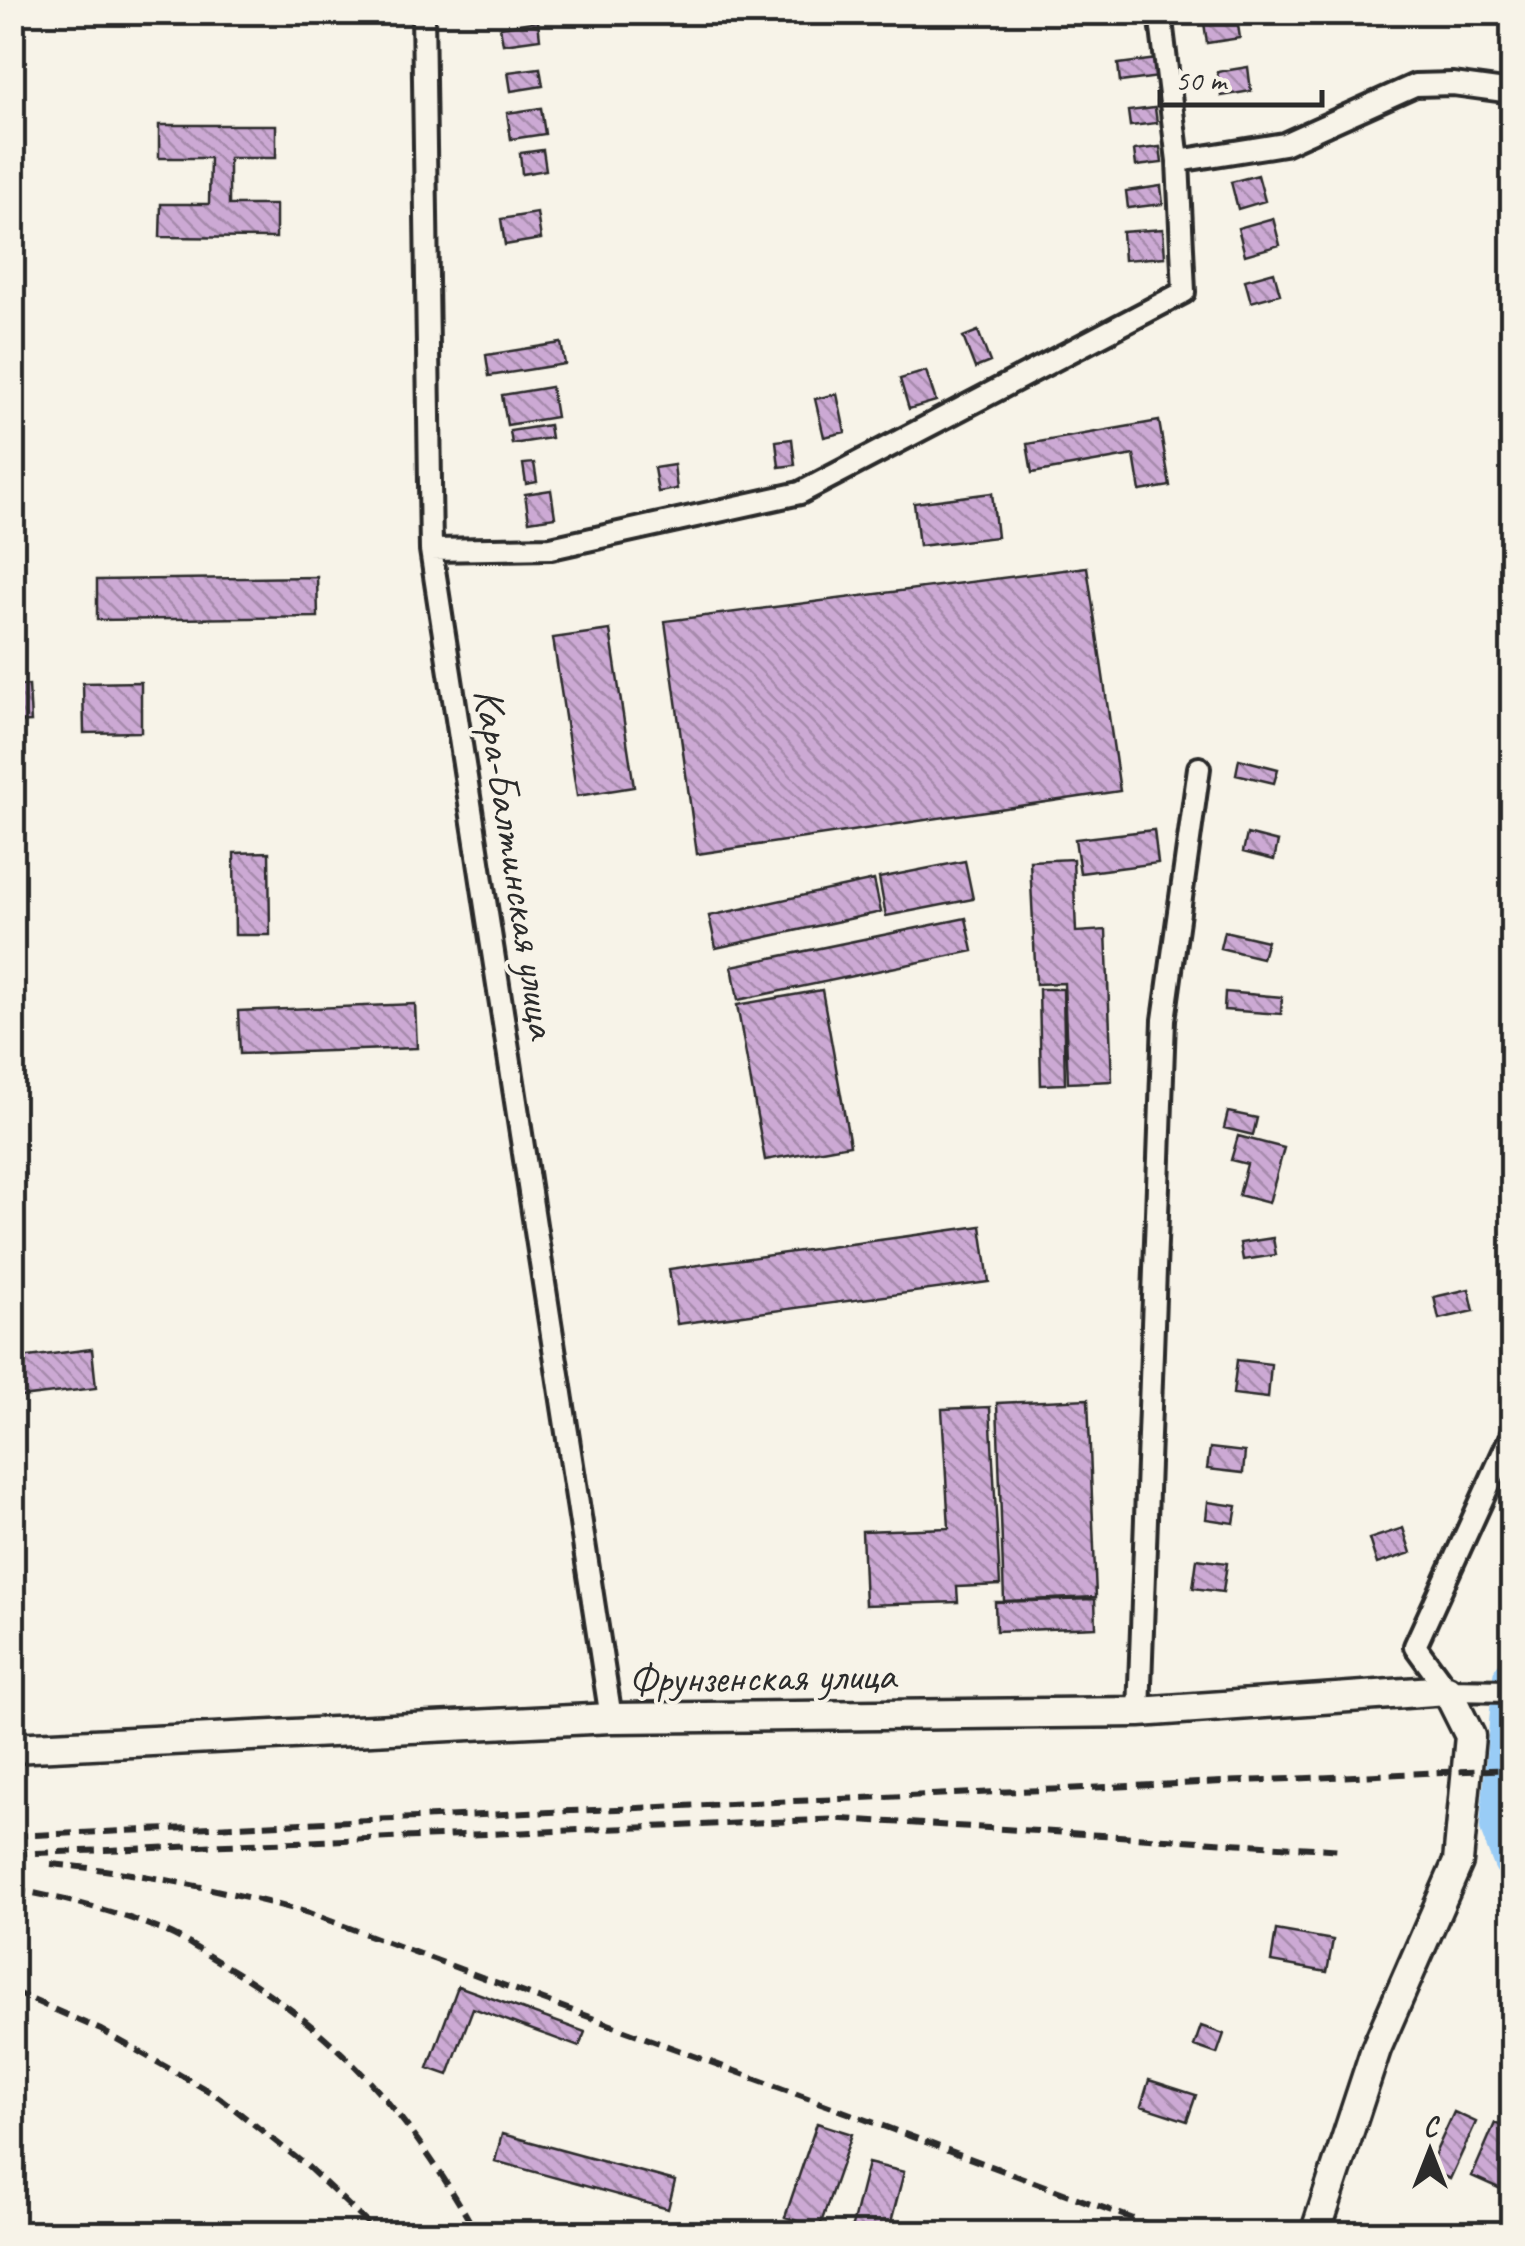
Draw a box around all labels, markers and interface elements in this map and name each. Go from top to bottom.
scale bar [1160,45,1322,107]
text: 50 m [1175,61,1228,99]
street label: Кара-Балтинская улица [462,685,570,1044]
street label: Фрунзенская улица [628,1649,899,1706]
north arrow [1380,2101,1480,2201]
text: С [1423,2109,1440,2144]

